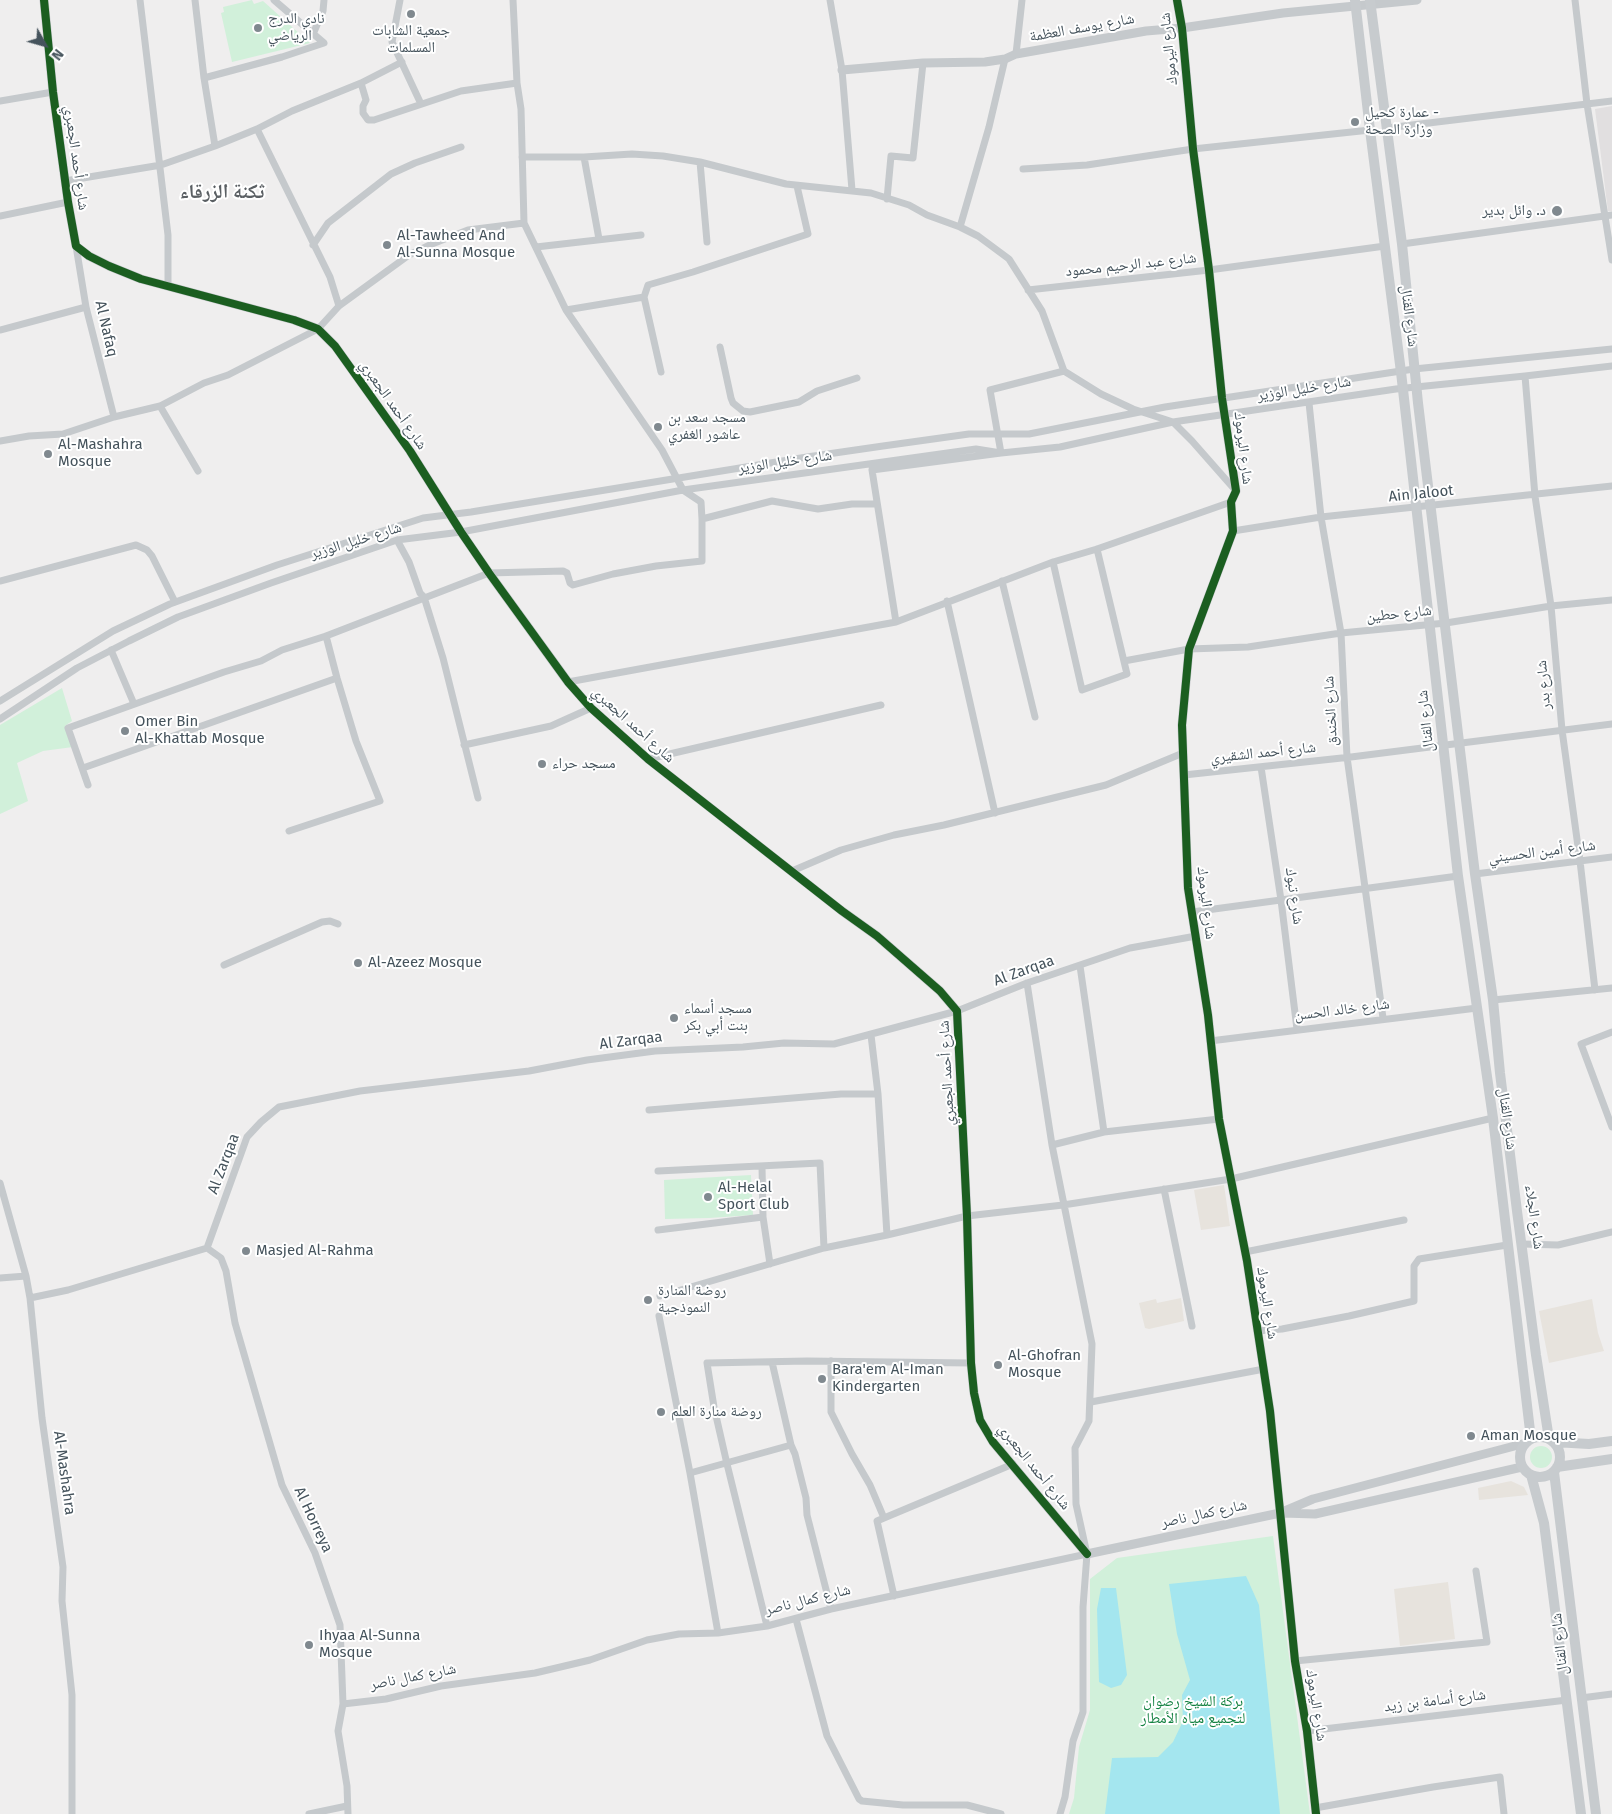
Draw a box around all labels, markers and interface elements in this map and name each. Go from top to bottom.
marker: جمعية الشابات المسلمات [405,8,417,20]
place label: نادي الدرج الرياضي [268,10,325,45]
street label: شارع يوسف العظمة [1028,10,1136,46]
street label: شارع اليرموك [1156,12,1182,86]
north arrow [20,20,70,70]
marker: نادي الدرج الرياضي [252,22,264,34]
place label: جمعية الشابات المسلمات [372,22,450,57]
text: N [48,46,67,63]
street label: شارع أحمد الجعبري [60,104,92,212]
place label: عمارة كحيل - وزارة الصحة [1365,104,1439,139]
marker: عمارة كحيل - وزارة الصحة [1349,116,1361,128]
district label: ثكنة الزرقاء [180,180,264,204]
place label: د. وائل بدير [1482,202,1546,220]
marker: د. وائل بدير [1550,204,1564,218]
place label: Al-Tawheed And Al-Sunna Mosque [397,227,515,262]
marker: Al-Tawheed And Al-Sunna Mosque [381,239,393,251]
street label: شارع عبد الرحيم محمود [1065,249,1197,281]
street label: شارع القنال [1396,284,1422,348]
street label: Al Nafaq [91,299,121,359]
street label: شارع أحمد الجعبري [355,357,431,453]
street label: شارع خليل الوزير [1256,373,1352,405]
place label: مسجد سعد بن عاشور الغفري [668,409,746,444]
street label: شارع اليرموك [1230,411,1256,485]
marker: مسجد سعد بن عاشور الغفري [652,421,664,433]
place label: Al-Mashahra Mosque [58,436,143,471]
street label: شارع خليل الوزير [737,446,833,478]
marker: Al-Mashahra Mosque [42,448,54,460]
street label: Ain Jaloot [1388,482,1454,506]
street label: شارع خليل الوزير [308,519,404,563]
street label: شارع حطين [1365,602,1433,626]
street label: شارع بدر [1533,660,1555,710]
street label: شارع الخندق [1320,675,1342,747]
street label: شارع أحمد الجعبري [588,683,678,767]
street label: شارع القنال [1414,689,1438,753]
place label: Omer Bin Al-Khattab Mosque [135,713,265,748]
marker: Omer Bin Al-Khattab Mosque [119,725,131,737]
street label: شارع أحمد الشقيري [1209,739,1317,767]
place label: مسجد حراء [552,755,616,773]
marker: مسجد حراء [536,758,548,770]
street label: شارع أمين الحسيني [1487,836,1597,868]
street label: شارع اليرموك [1193,866,1219,940]
street label: شارع تبوك [1281,866,1307,926]
street label: Al Zarqaa [991,952,1057,990]
place label: Al-Azeez Mosque [368,954,482,972]
marker: Al-Azeez Mosque [352,957,364,969]
street label: شارع خالد الحسن [1293,995,1391,1025]
place label: مسجد أسماء بنت أبي بكر [684,1000,752,1035]
marker: مسجد أسماء بنت أبي بكر [668,1012,680,1024]
street label: شارع أحمد الجعبري [935,1020,959,1126]
street label: Al Zarqaa [598,1028,664,1054]
street label: شارع القنال [1494,1087,1520,1151]
street label: Al Zarqaa [204,1131,244,1197]
place label: Al-Helal Sport Club [718,1179,789,1214]
street label: شارع الجلاء [1521,1184,1547,1250]
marker: Al-Helal Sport Club [702,1191,714,1203]
place label: Masjed Al-Rahma [256,1242,374,1260]
marker: Masjed Al-Rahma [240,1245,252,1257]
street label: شارع اليرموك [1252,1266,1282,1340]
place label: روضة المنارة النموذجية [658,1282,726,1317]
marker: روضة المنارة النموذجية [642,1294,654,1306]
place label: Al-Ghofran Mosque [1008,1347,1081,1382]
marker: Al-Ghofran Mosque [992,1359,1004,1371]
place label: Bara'em Al-Iman Kindergarten [832,1361,944,1396]
marker: Bara'em Al-Iman Kindergarten [816,1373,828,1385]
place label: روضة منارة العلم [671,1403,762,1421]
marker: روضة منارة العلم [655,1406,667,1418]
street label: شارع أحمد الجعبري [994,1420,1074,1514]
place label: Aman Mosque [1481,1427,1577,1445]
street label: Al-Mashahra [49,1430,79,1516]
marker: Aman Mosque [1465,1430,1477,1442]
street label: Al Horreya [290,1484,336,1556]
street label: شارع كمال ناصر [1159,1496,1249,1532]
street label: شارع كمال ناصر [763,1581,853,1619]
street label: شارع القنال [1548,1612,1572,1676]
place label: Ihyaa Al-Sunna Mosque [319,1627,420,1662]
marker: Ihyaa Al-Sunna Mosque [303,1639,315,1651]
street label: شارع كمال ناصر [368,1660,458,1694]
street label: شارع اليرموك [1301,1668,1331,1742]
street label: شارع أسامة بن زيد [1383,1686,1487,1716]
park label: بركة الشيخ رضوان لتجميع مياه الأمطار [1141,1693,1245,1728]

